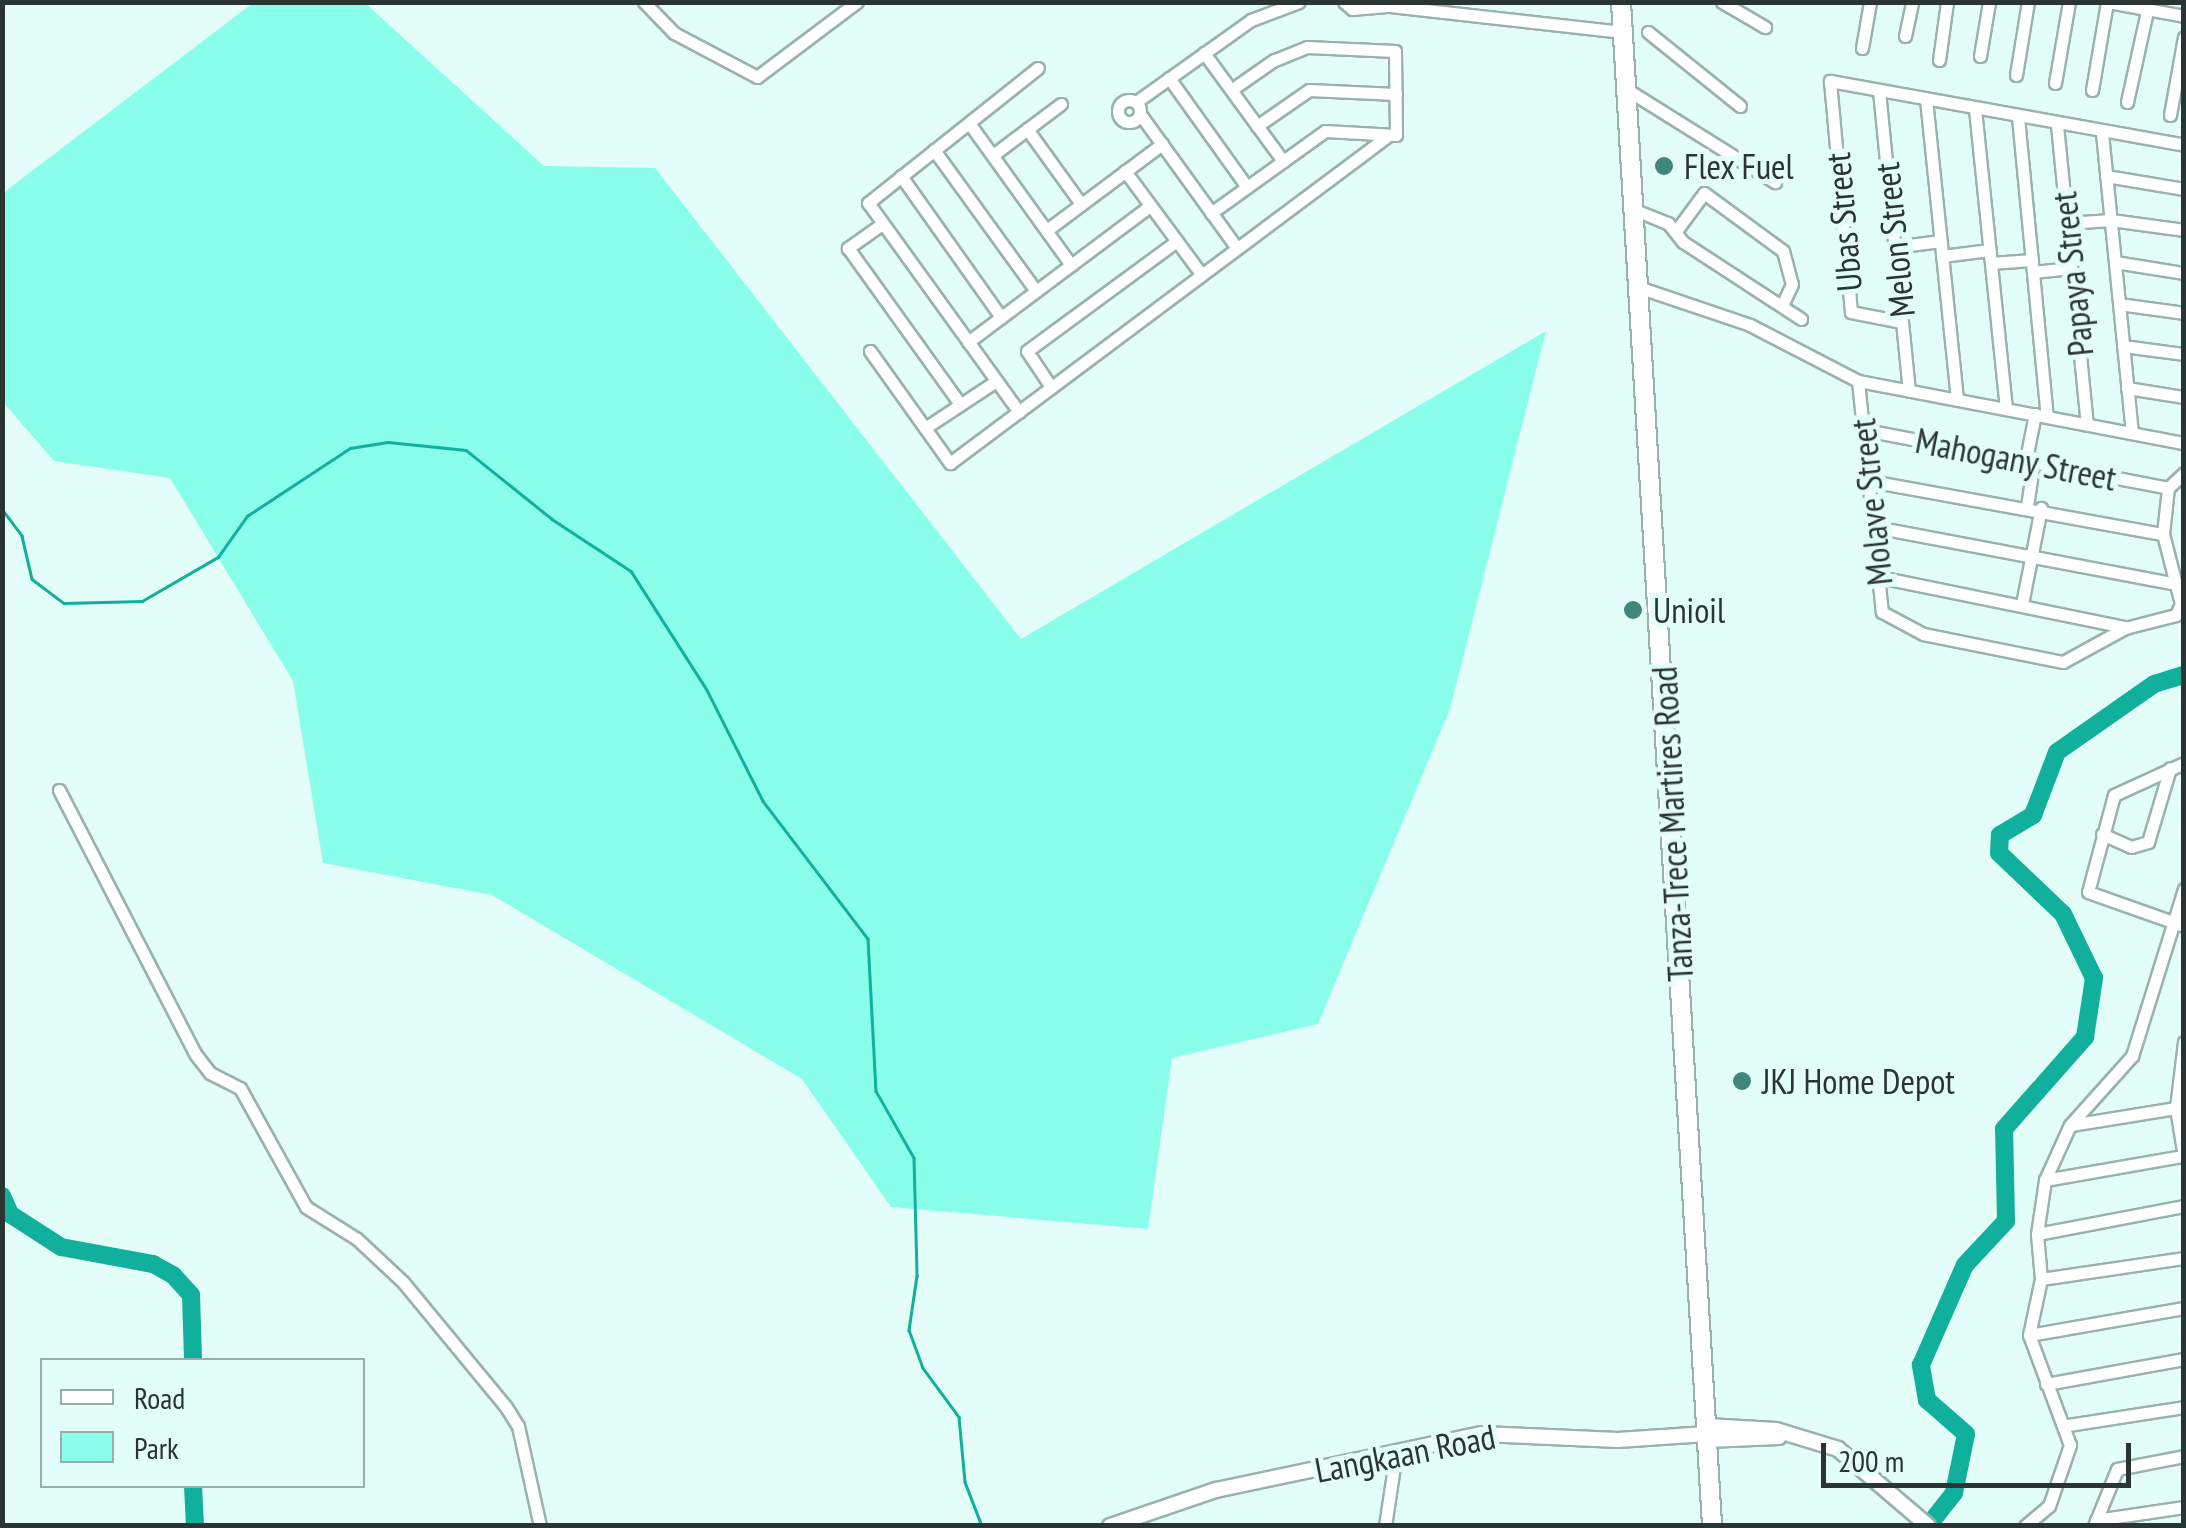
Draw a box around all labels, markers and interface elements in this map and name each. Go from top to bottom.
place label: Flex Fuel [1684,145,1795,187]
street label: Ubas Street [1816,151,1870,293]
marker: Flex Fuel [1653,155,1675,177]
street label: Melon Street [1865,161,1923,319]
street label: Papaya Street [2042,190,2102,358]
street label: Molave Street [1841,417,1901,587]
street label: Mahogany Street [1912,419,2120,499]
place label: Unioil [1653,589,1725,631]
marker: Unioil [1622,599,1644,621]
street label: Tanza-Trece Martires Road [1643,665,1701,983]
place label: JKJ Home Depot [1762,1060,1955,1102]
marker: JKJ Home Depot [1731,1070,1753,1092]
legend [40,1358,365,1488]
text: Road [134,1378,185,1417]
street label: Langkaan Road [1311,1415,1499,1491]
scale bar [1826,1423,2136,1485]
text: Park [134,1428,179,1467]
text: 200 m [1838,1441,1904,1480]

